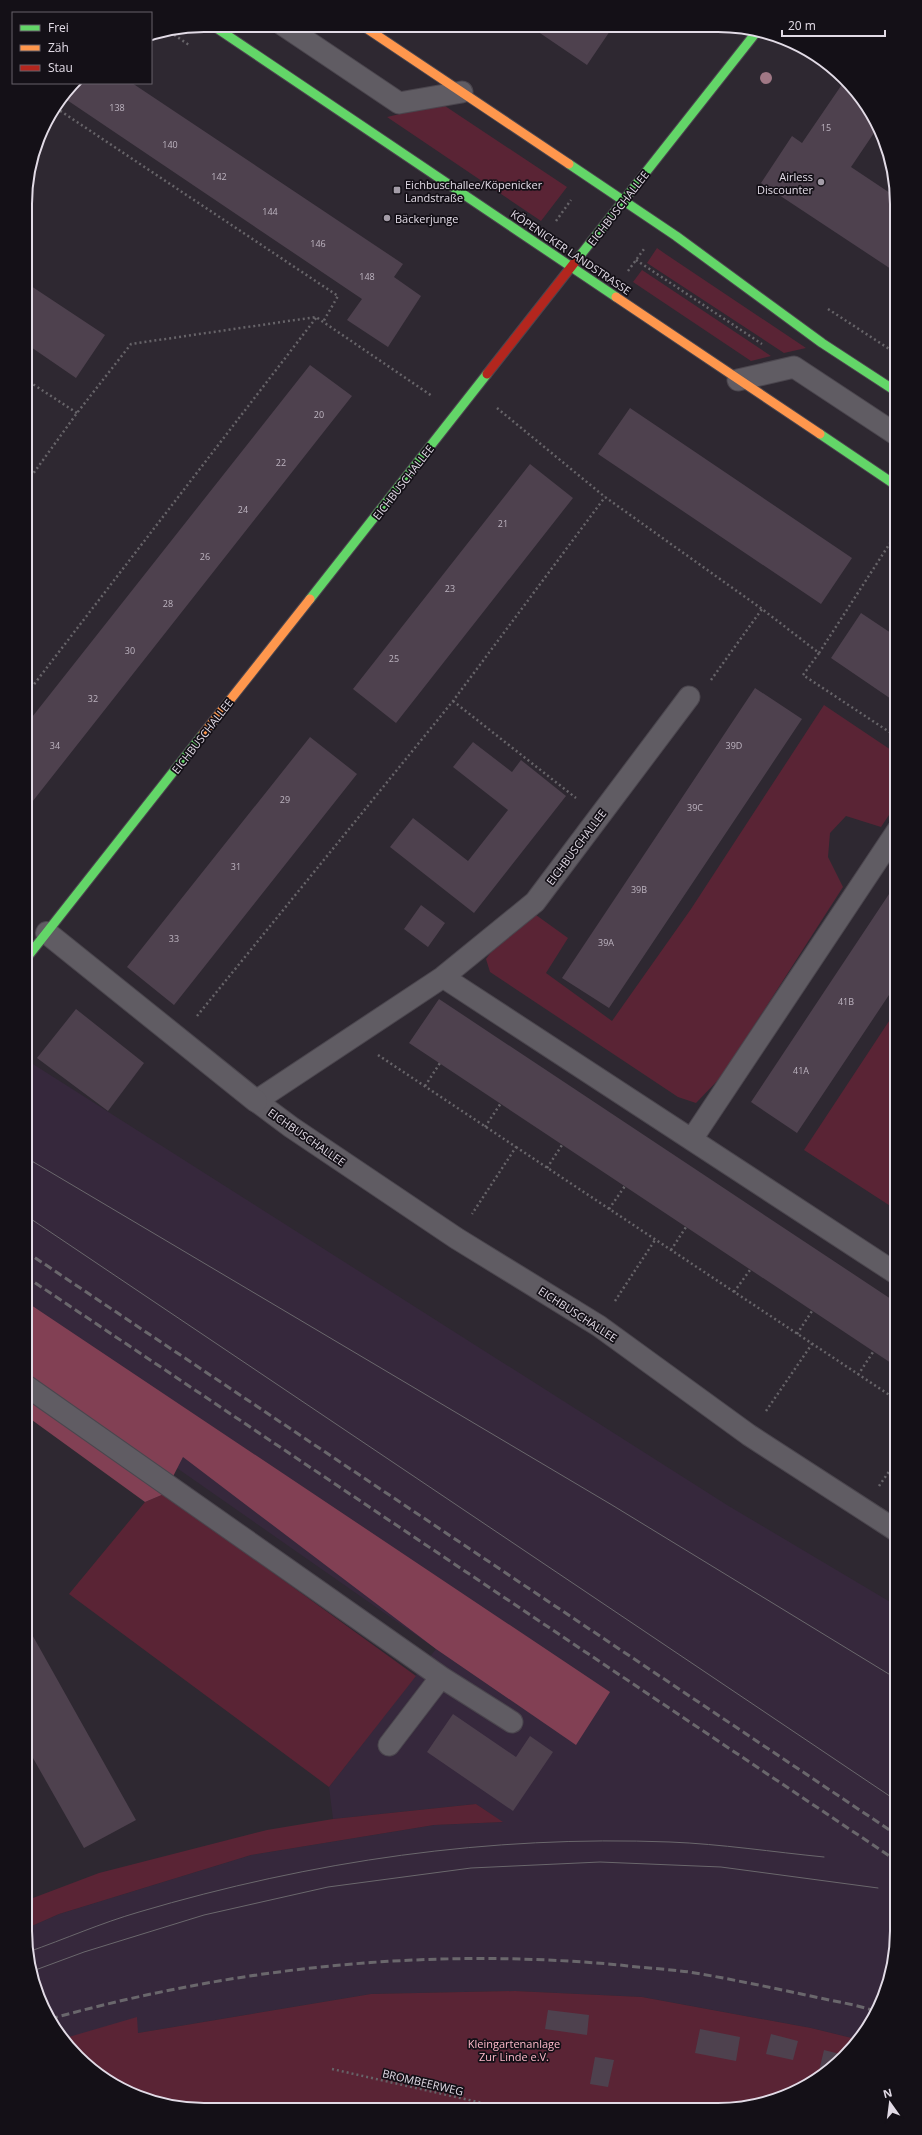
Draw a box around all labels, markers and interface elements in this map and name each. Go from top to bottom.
legend [12,12,152,84]
scale bar [782,12,885,38]
text: 20 m [788,17,816,34]
text: Frei [48,19,69,36]
text: Zäh [48,39,69,56]
text: Stau [48,59,73,76]
house number: 138 [109,101,125,114]
house number: 15 [821,121,831,134]
house number: 140 [162,138,178,151]
street label: EICHBUSCHALLEE [584,167,652,249]
place label: Airless Discounter [757,169,813,197]
house number: 142 [211,170,227,183]
place label: Eichbuschallee/Köpenicker Landstraße [405,177,543,205]
marker: Airless Discounter [816,177,826,187]
marker: Eichbuschallee/Köpenicker Landstraße [392,185,402,195]
house number: 144 [262,205,278,218]
street label: KÖPENICKER LANDSTRASSE [508,206,634,298]
place label: Bäckerjunge [395,211,458,226]
marker: Bäckerjunge [382,213,392,223]
house number: 146 [310,237,326,250]
house number: 148 [359,270,375,283]
house number: 20 [314,408,324,421]
street label: EICHBUSCHALLEE [369,441,437,523]
house number: 22 [276,456,286,469]
house number: 24 [238,503,248,516]
house number: 21 [498,517,508,530]
house number: 26 [200,550,210,563]
house number: 23 [445,582,455,595]
house number: 28 [163,597,173,610]
house number: 30 [125,644,135,657]
house number: 25 [389,652,399,665]
house number: 32 [88,692,98,705]
street label: EICHBUSCHALLEE [168,695,236,777]
house number: 34 [50,739,60,752]
house number: 39D [726,739,742,752]
house number: 29 [280,793,290,806]
house number: 39C [687,801,703,814]
street label: EICHBUSCHALLEE [543,806,609,888]
house number: 31 [231,860,241,873]
house number: 39B [631,883,647,896]
house number: 33 [169,932,179,945]
house number: 39A [598,936,614,949]
house number: 41B [838,995,854,1008]
house number: 41A [793,1064,809,1077]
street label: EICHBUSCHALLEE [265,1105,349,1169]
street label: EICHBUSCHALLEE [536,1283,620,1345]
park label: Kleingartenanlage Zur Linde e.V. [468,2036,560,2064]
street label: BROMBEERWEG [381,2065,465,2099]
north arrow [870,2083,910,2123]
text: N [881,2084,894,2101]

